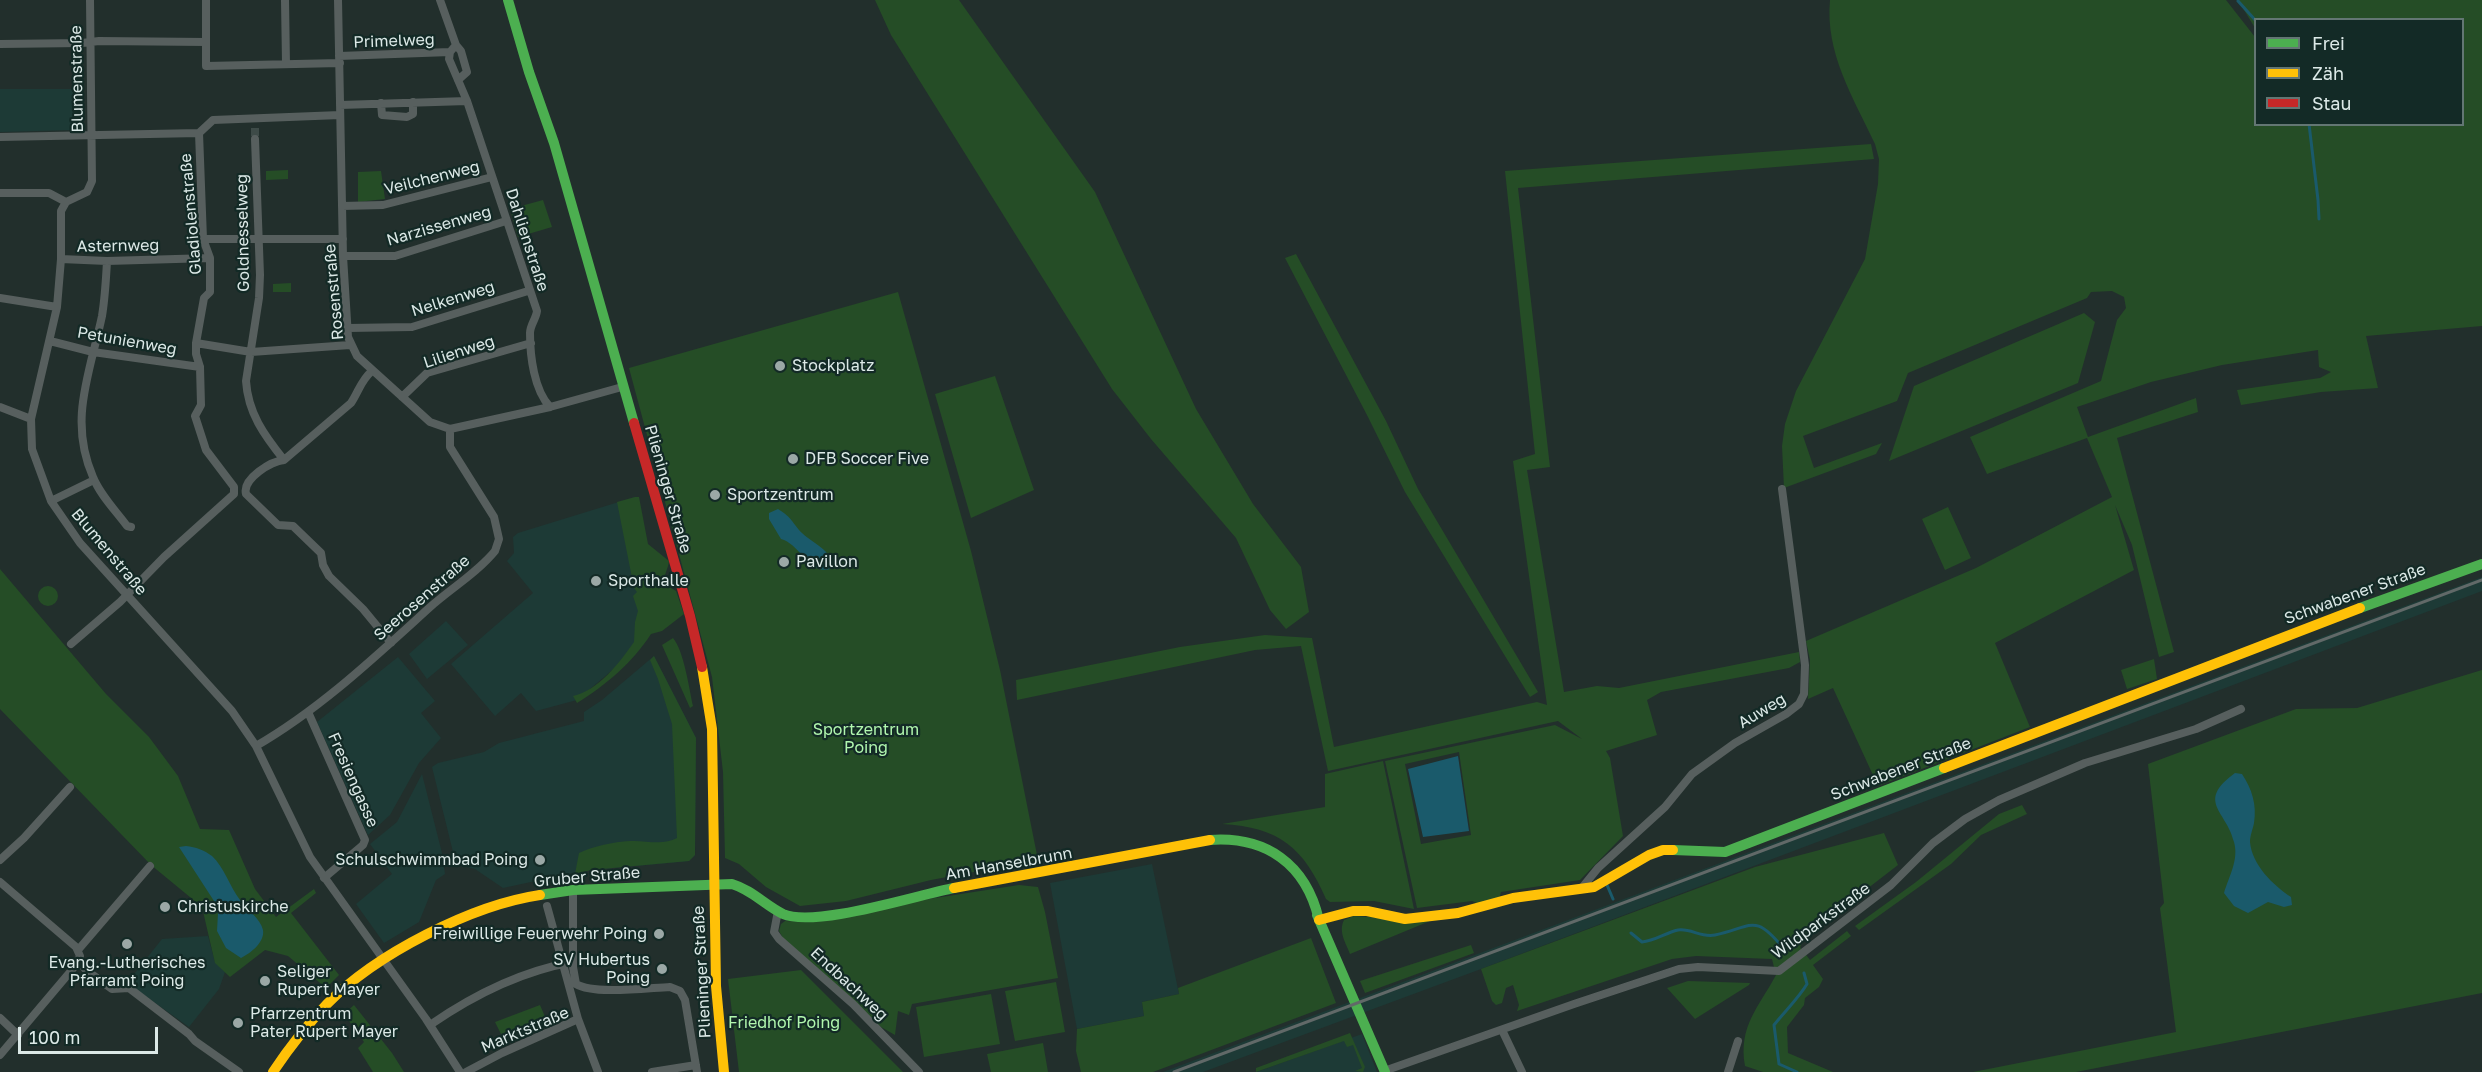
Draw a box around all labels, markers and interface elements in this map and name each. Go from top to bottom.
legend [2254,18,2464,126]
street label: Blumenstraße [66,25,88,133]
street label: Primelweg [353,30,435,52]
text: Frei [2312,32,2345,54]
text: Zäh [2312,62,2344,84]
text: Stau [2312,92,2351,114]
street label: Gladiolenstraße [176,152,206,276]
street label: Veilchenweg [382,157,482,199]
street label: Goldnesselweg [232,174,254,292]
street label: Dahlienstraße [501,186,553,294]
street label: Narzissenweg [384,202,494,250]
street label: Asternweg [77,236,159,256]
street label: Rosenstraße [320,243,348,341]
street label: Nelkenweg [409,277,497,321]
street label: Petunienweg [76,323,178,359]
street label: Lilienweg [421,331,497,373]
place label: Stockplatz [792,356,874,376]
marker: Stockplatz [773,359,787,373]
street label: Plieninger Straße [641,423,695,555]
place label: DFB Soccer Five [805,449,929,469]
marker: DFB Soccer Five [786,452,800,466]
place label: Sportzentrum [727,485,834,505]
marker: Sportzentrum [708,488,722,502]
street label: Blumenstraße [67,505,151,599]
street label: Seerosenstraße [370,551,474,645]
place label: Pavillon [796,552,858,572]
marker: Pavillon [777,555,791,569]
street label: Schwabener Straße [2282,560,2428,628]
place label: Sporthalle [608,571,689,591]
marker: Sporthalle [589,574,603,588]
street label: Auweg [1735,689,1789,733]
park label: Sportzentrum Poing [813,720,919,758]
street label: Fresiengasse [324,730,382,830]
street label: Schwabener Straße [1828,733,1974,805]
street label: Am Hanselbrunn [944,843,1074,885]
place label: Schulschwimmbad Poing [335,850,528,870]
marker: Schulschwimmbad Poing [533,853,547,867]
street label: Gruber Straße [533,863,641,891]
street label: Wildparkstraße [1768,879,1874,963]
place label: Christuskirche [177,897,289,917]
marker: Christuskirche [158,900,172,914]
street label: Plieninger Straße [689,905,715,1039]
place label: Freiwillige Feuerwehr Poing [433,924,647,944]
marker: Freiwillige Feuerwehr Poing [652,927,666,941]
marker: Evang.-Lutherisches Pfarramt Poing [120,937,134,951]
street label: Endbachweg [806,943,892,1025]
place label: SV Hubertus Poing [553,950,650,988]
place label: Evang.-Lutherisches Pfarramt Poing [48,953,206,991]
place label: Seliger Rupert Mayer [277,962,380,1000]
marker: SV Hubertus Poing [655,962,669,976]
marker: Seliger Rupert Mayer [258,974,272,988]
street label: Marktstraße [478,1003,572,1057]
place label: Pfarrzentrum Pater Rupert Mayer [250,1004,398,1042]
park label: Friedhof Poing [728,1013,840,1033]
scale bar [21,1015,160,1053]
marker: Pfarrzentrum Pater Rupert Mayer [231,1016,245,1030]
text: 100 m [29,1026,80,1048]

